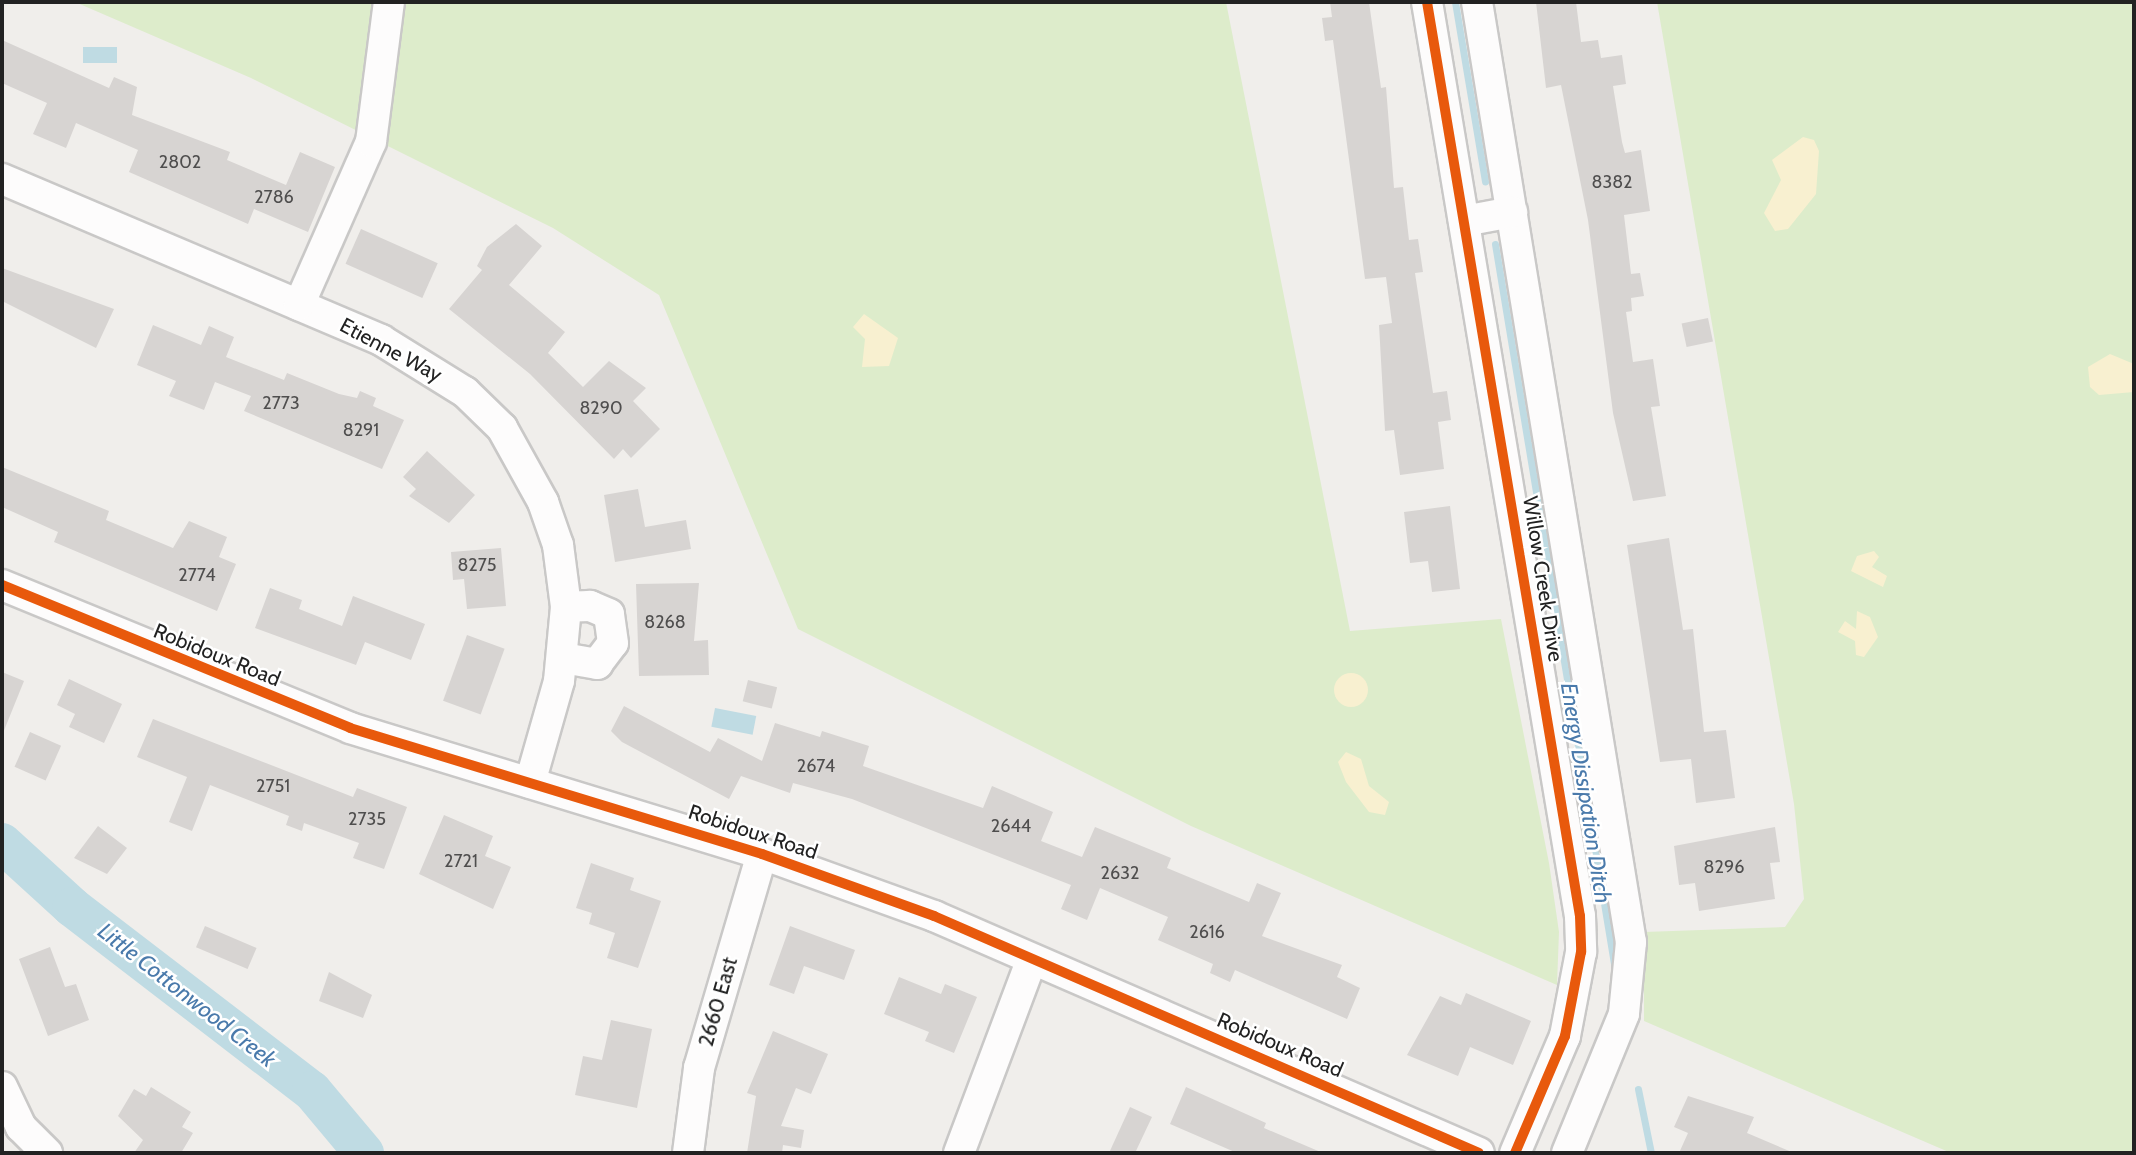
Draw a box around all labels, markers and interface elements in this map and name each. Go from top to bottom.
house number: 2802 [159,151,201,173]
house number: 8382 [1592,171,1632,193]
house number: 2786 [254,186,294,208]
street label: Etienne Way [336,313,446,387]
house number: 2773 [262,392,300,414]
house number: 8290 [579,397,623,419]
house number: 8291 [343,419,379,441]
street label: Willow Creek Drive [1517,494,1569,664]
house number: 8275 [457,554,497,576]
house number: 2774 [178,564,216,586]
house number: 8268 [644,611,686,633]
street label: Robidoux Road [150,618,284,692]
water label: Energy Dissipation Ditch [1555,681,1617,905]
house number: 2674 [797,755,835,777]
house number: 2751 [256,775,290,797]
street label: Robidoux Road [685,799,821,865]
house number: 2735 [348,808,386,830]
house number: 2644 [991,815,1031,837]
house number: 2721 [444,850,478,872]
house number: 8296 [1704,856,1744,878]
house number: 2632 [1101,862,1139,884]
water label: Little Cottonwood Creek [93,917,281,1073]
house number: 2616 [1189,921,1225,943]
street label: 2660 East [693,954,743,1050]
street label: Robidoux Road [1213,1007,1347,1083]

